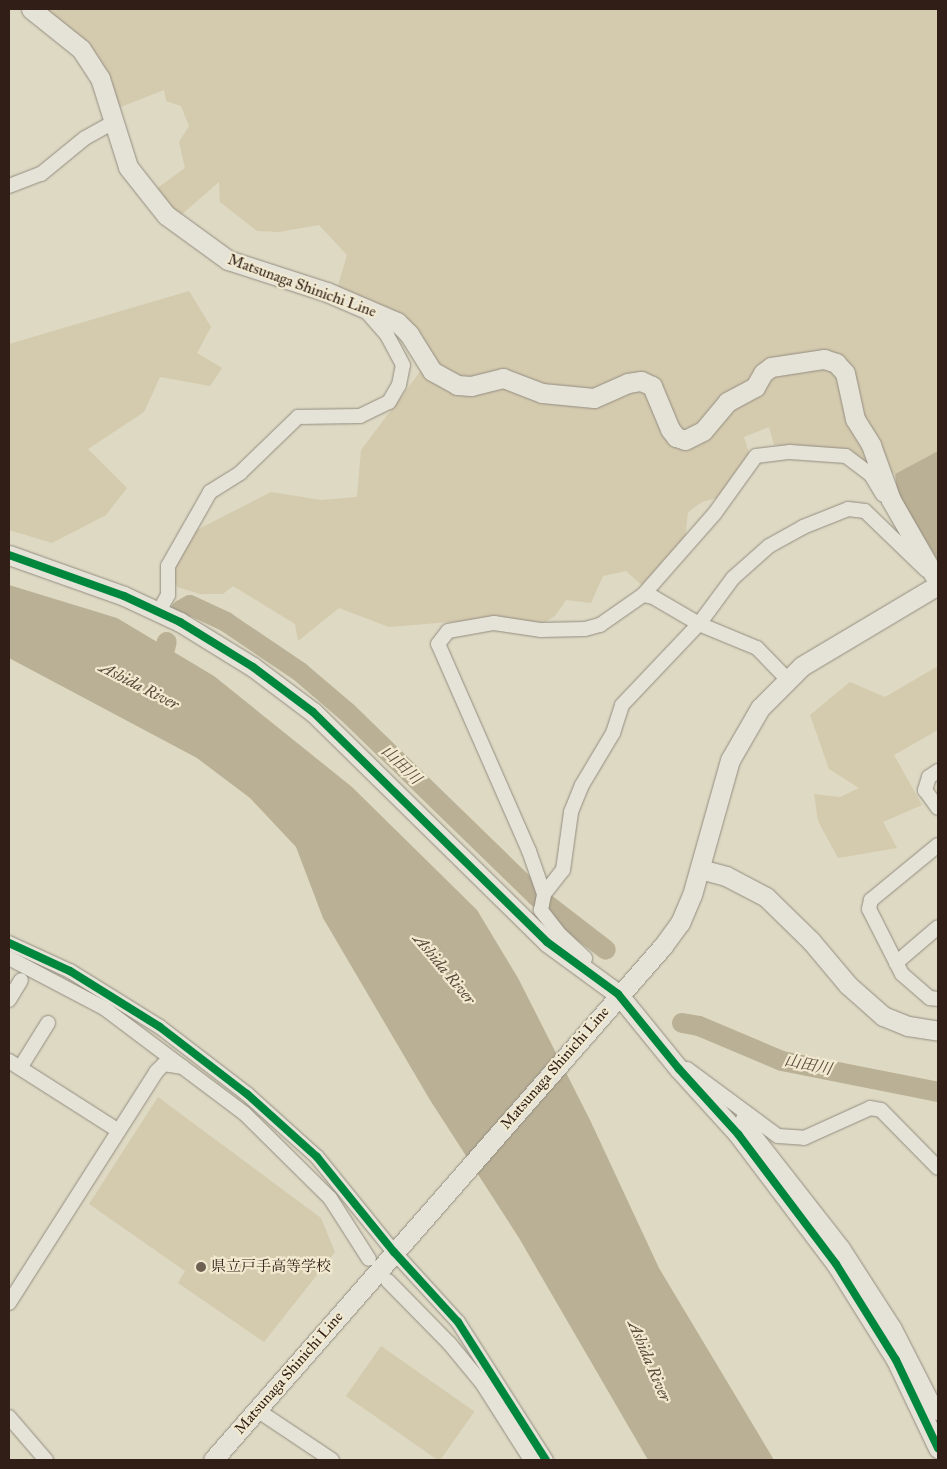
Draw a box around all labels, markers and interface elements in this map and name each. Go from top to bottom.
street label: Matsunaga Shinichi Line [225,251,379,321]
water label: Ashida River [96,658,182,714]
water label: 山田川 [377,741,425,789]
water label: Ashida River [409,930,479,1008]
street label: Matsunaga Shinichi Line [497,1003,613,1133]
water label: 山田川 [783,1051,833,1079]
place label: 県立戸手高等学校 [211,1258,331,1276]
marker: 県立戸手高等学校 [195,1261,207,1273]
street label: Matsunaga Shinichi Line [231,1308,347,1438]
water label: Ashida River [623,1317,675,1405]

